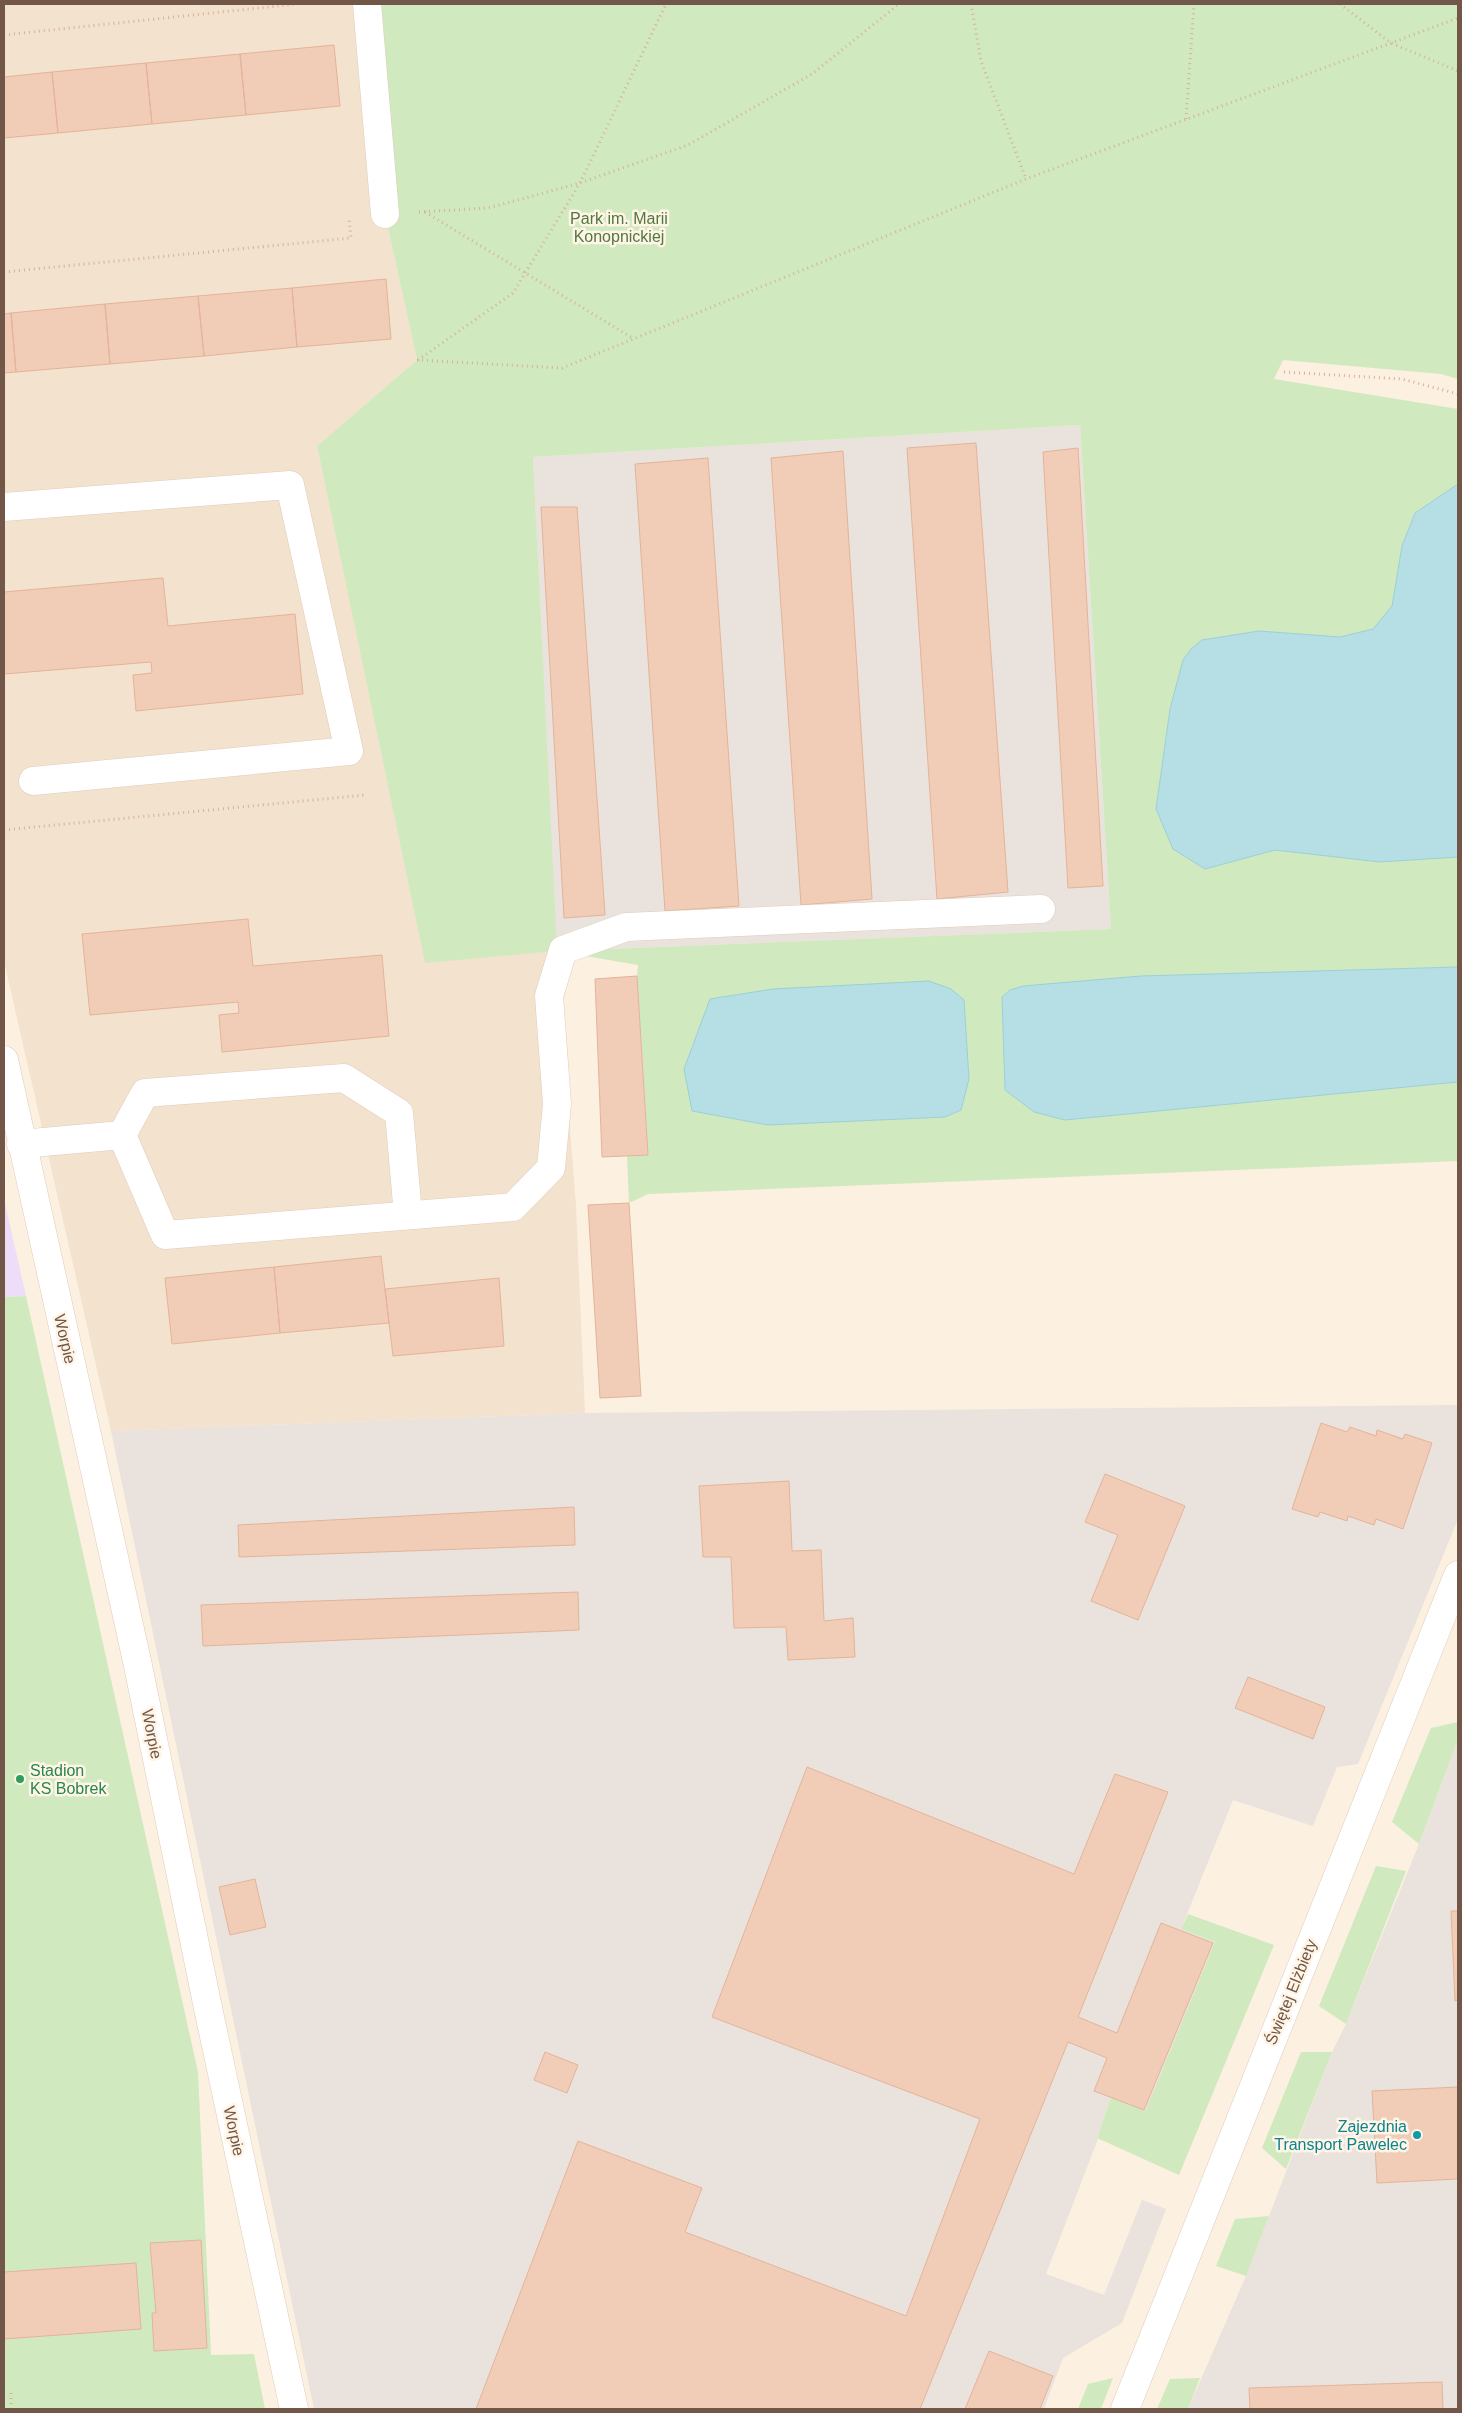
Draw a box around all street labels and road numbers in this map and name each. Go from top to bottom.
street label: Worpie [51,1313,79,1366]
street label: Worpie [139,1708,165,1760]
street label: Świętej Elżbiety [1261,1936,1320,2047]
street label: Worpie [220,2105,248,2158]

